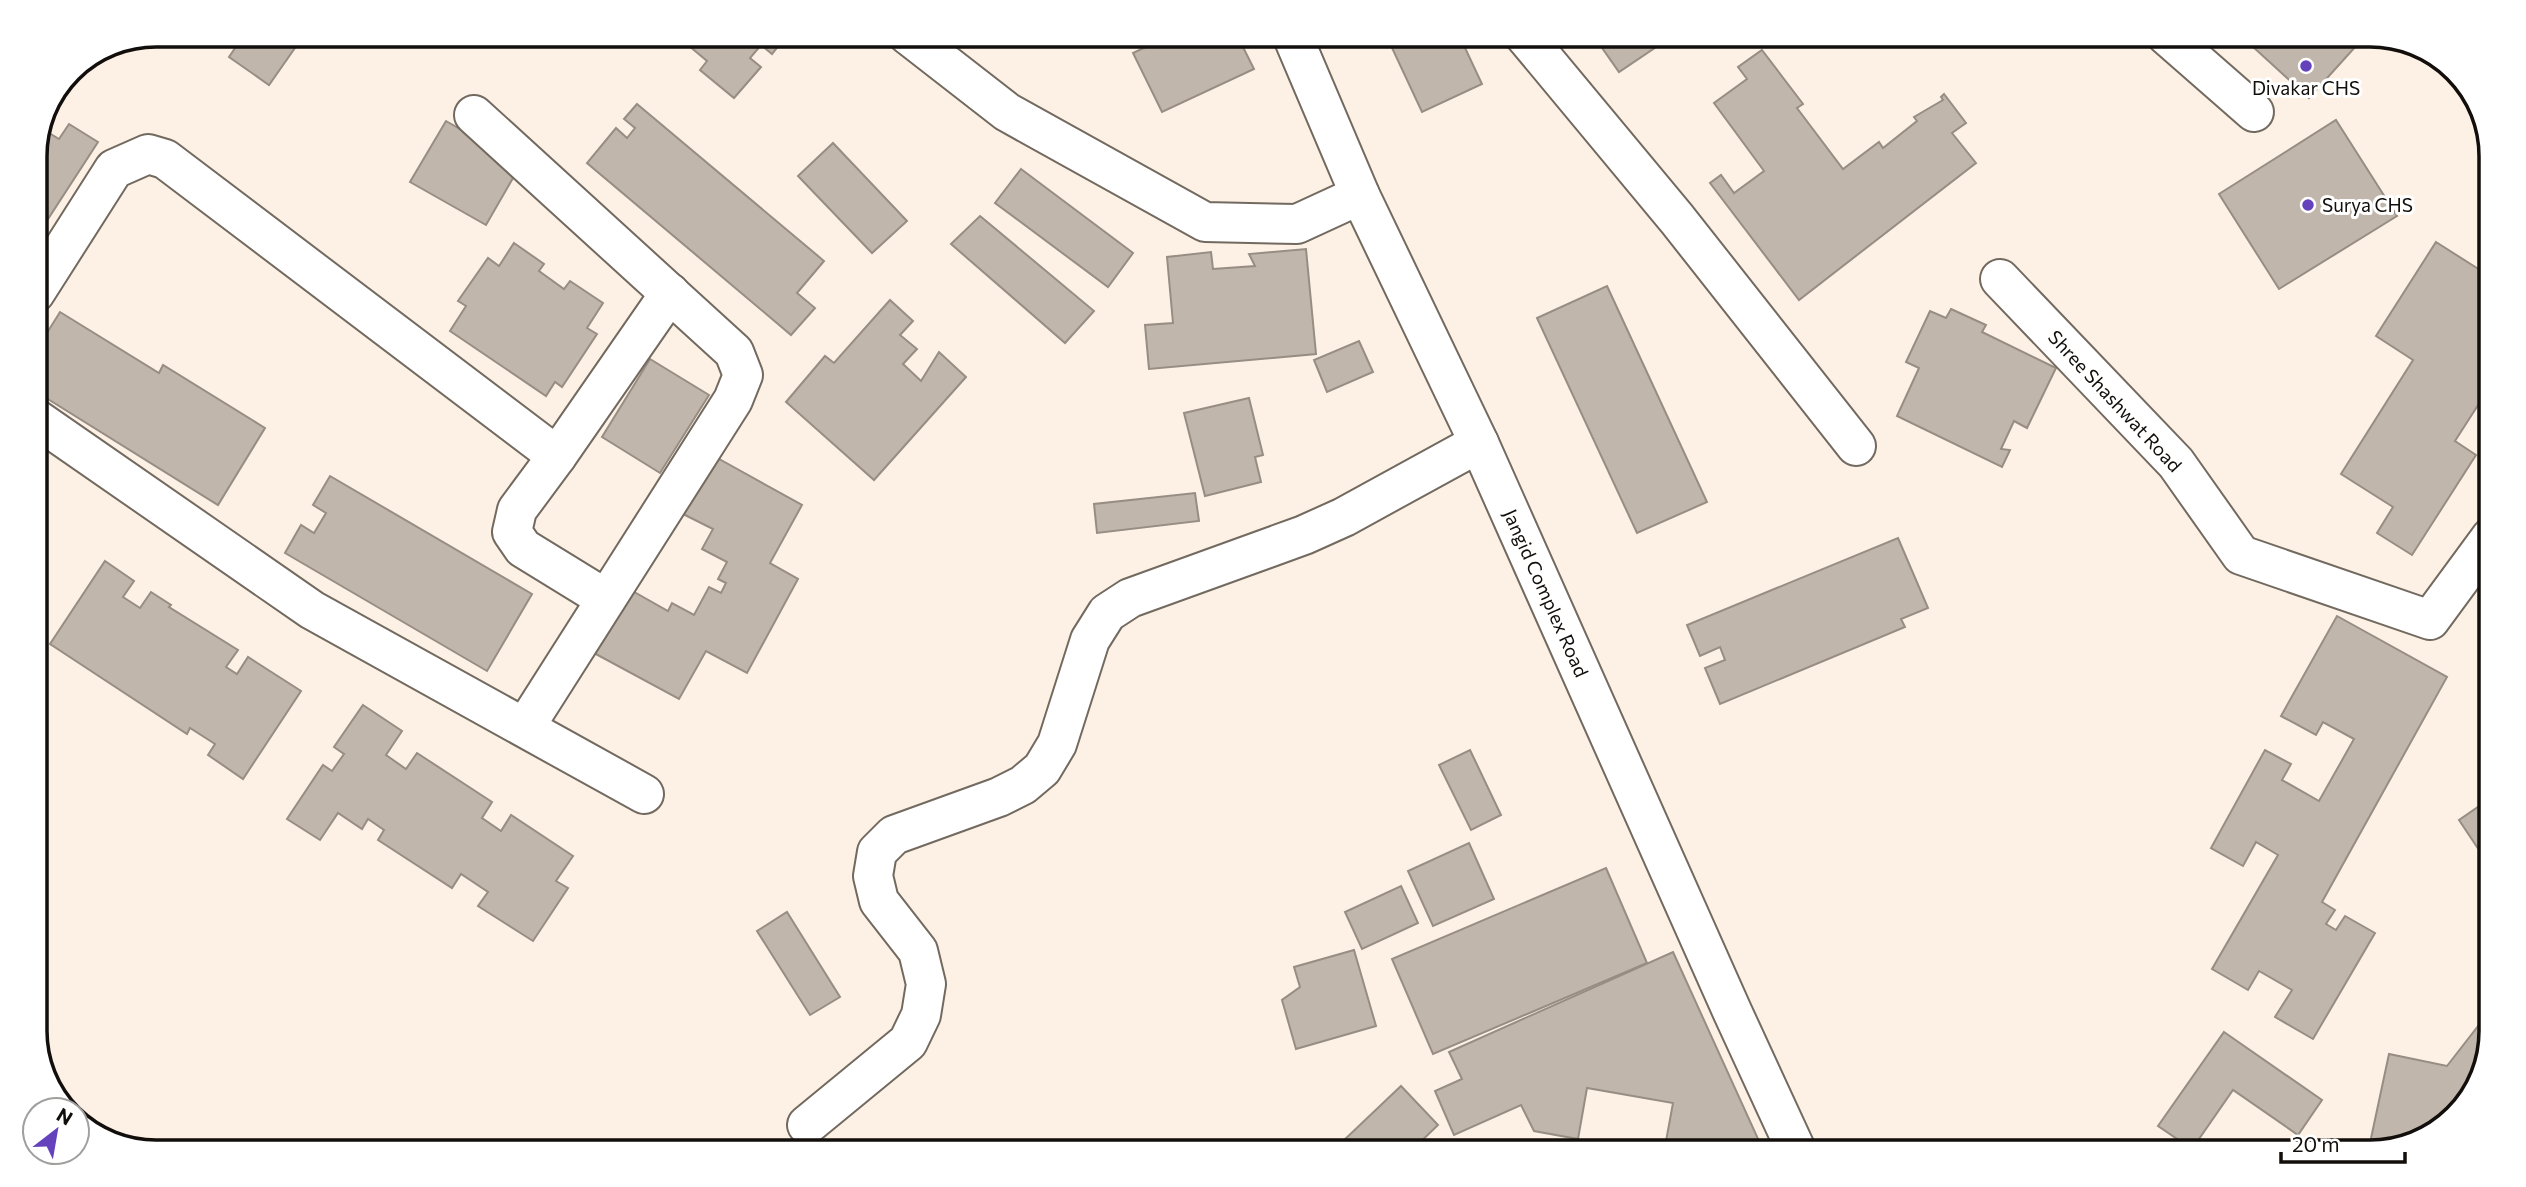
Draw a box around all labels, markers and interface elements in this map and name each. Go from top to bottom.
marker: Divakar CHS [2298,58,2314,74]
place label: Divakar CHS [2252,76,2360,99]
place label: Surya CHS [2322,193,2413,216]
marker: Surya CHS [2300,197,2316,213]
street label: Shree Shashwat Road [2044,325,2187,476]
street label: Jangid Complex Road [1499,505,1594,680]
north arrow [21,1096,91,1166]
text: N [53,1102,77,1130]
scale bar [2281,1120,2405,1164]
text: 20 m [2292,1131,2340,1156]

